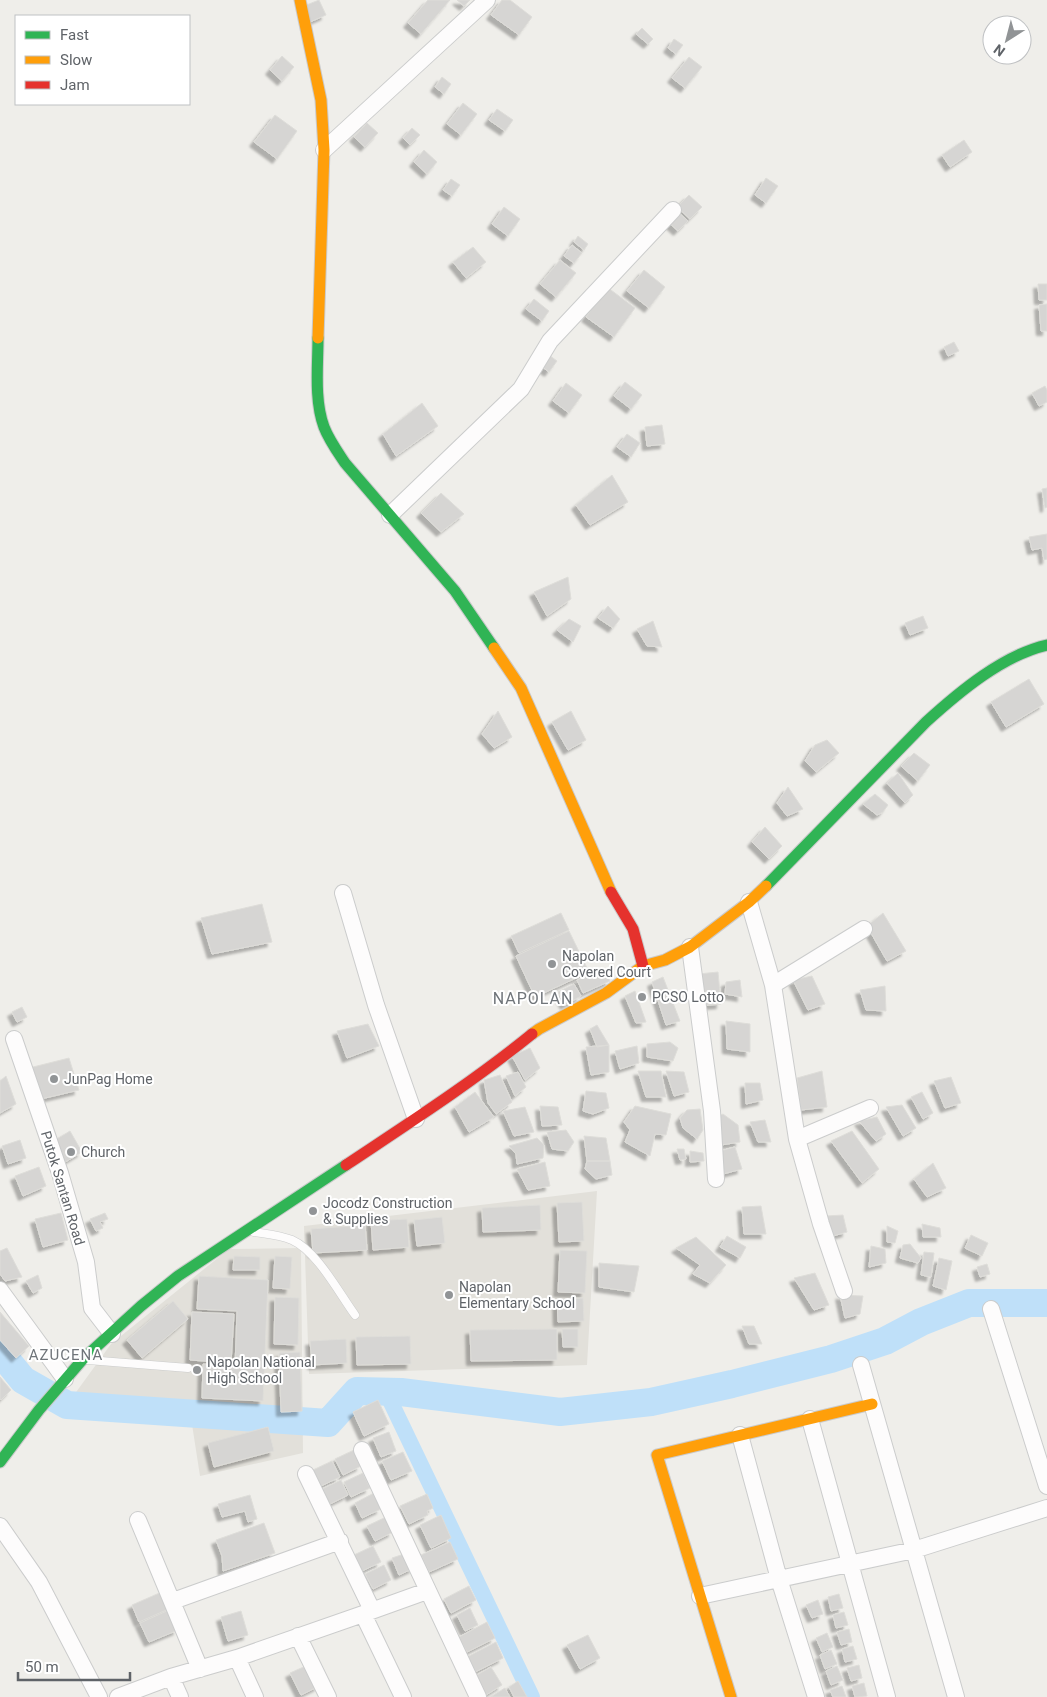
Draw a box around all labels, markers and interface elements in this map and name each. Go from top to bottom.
legend [15,15,190,105]
north arrow [982,15,1032,65]
text: Fast [60,26,89,44]
text: N [991,41,1008,60]
text: Slow [60,51,92,69]
text: Jam [60,76,90,94]
place label: Napolan Covered Court [562,948,651,980]
marker: Napolan Covered Court [546,958,558,970]
district label: NAPOLAN [493,989,573,1008]
place label: PCSO Lotto [652,989,724,1005]
marker: PCSO Lotto [636,991,648,1003]
place label: JunPag Home [64,1071,153,1087]
marker: JunPag Home [48,1073,60,1085]
street label: Putok Santan Road [38,1129,88,1247]
place label: Church [81,1144,125,1160]
marker: Church [65,1146,77,1158]
place label: Jocodz Construction & Supplies [323,1195,452,1227]
marker: Jocodz Construction & Supplies [307,1205,319,1217]
place label: Napolan Elementary School [459,1279,575,1311]
marker: Napolan Elementary School [443,1289,455,1301]
district label: AZUCENA [29,1346,103,1364]
place label: Napolan National High School [207,1354,315,1386]
marker: Napolan National High School [191,1364,203,1376]
scale bar [18,1650,130,1682]
text: 50 m [25,1658,59,1676]

